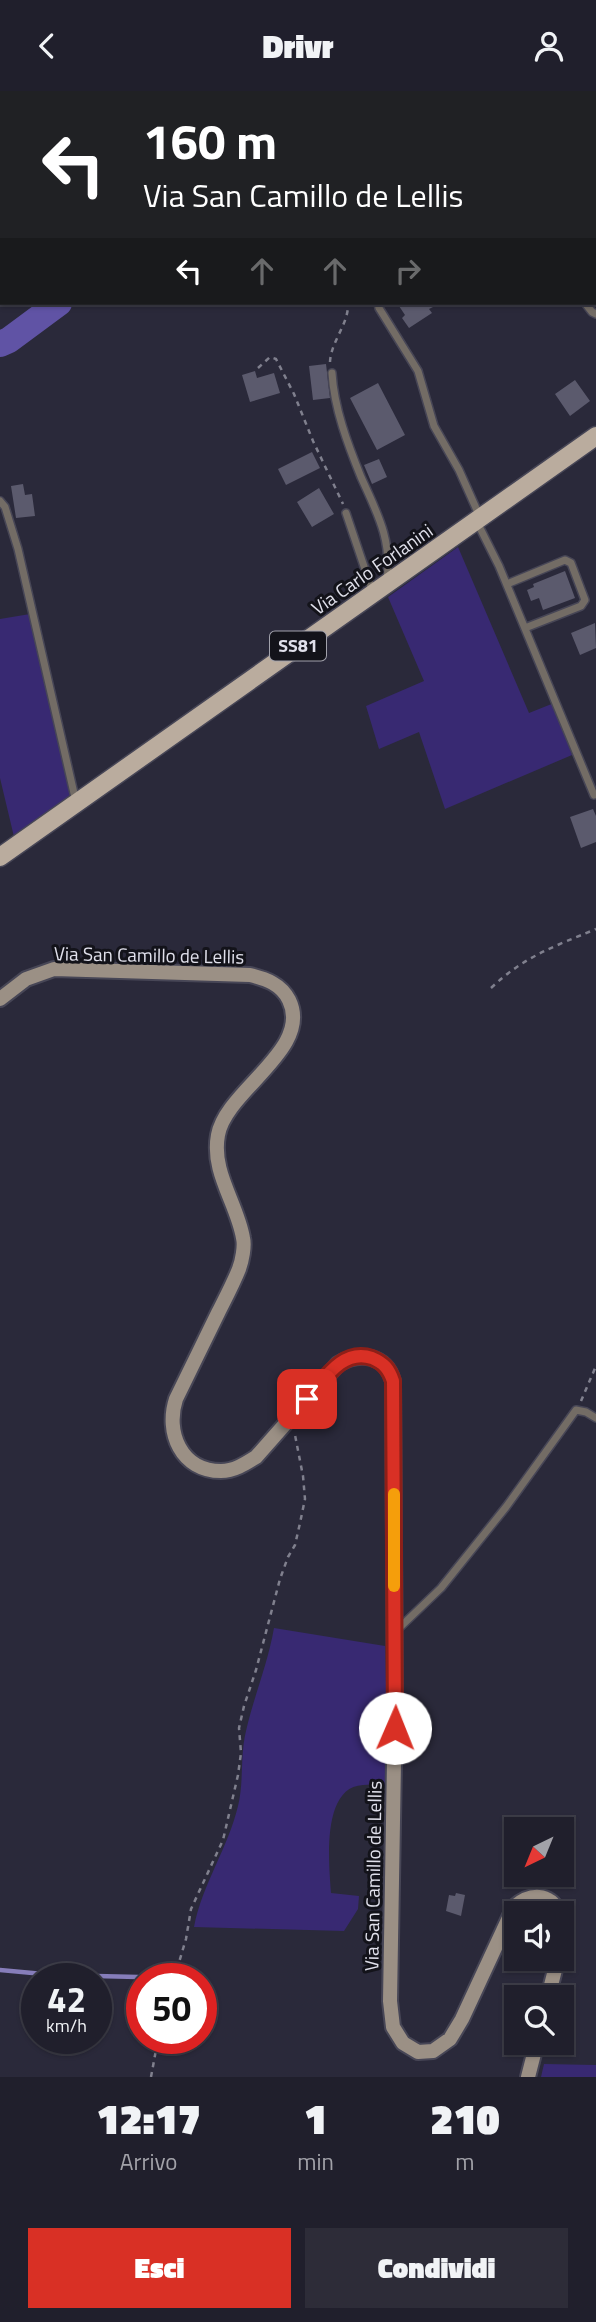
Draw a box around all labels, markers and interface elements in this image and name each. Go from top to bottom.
text: Drivr [263,22,333,70]
icon: back [28,27,66,65]
icon: person [530,27,568,65]
text: 160 m [143,103,277,178]
icon: left [28,119,119,210]
text: Via San Camillo de Lellis [143,171,463,219]
icon: left [170,252,208,290]
icon: ahead [243,252,281,290]
icon: ahead [316,252,354,290]
icon: right [389,252,427,290]
street label: Via Carlo Forlanini [305,516,439,621]
road number: SS81 [270,631,326,661]
street label: Via San Camillo de Lellis [54,938,245,971]
pin [277,1369,337,1429]
icon: arrive [288,1380,326,1418]
position arrow [358,1691,432,1765]
street label: Via San Camillo de Lellis [356,1780,389,1971]
north arrow [504,1817,574,1887]
map controls [504,1817,574,2055]
button: sound [504,1901,574,1971]
speed limit sign: 50 [126,1963,217,2054]
text: 42 [47,1972,86,2026]
button: search [504,1985,574,2055]
text: km/h [46,2012,87,2039]
text: 12:17 [96,2086,201,2150]
text: 1 [304,2086,327,2150]
text: 210 [430,2086,500,2150]
text: Arrivo [120,2144,177,2179]
text: min [297,2144,334,2179]
text: m [455,2144,475,2179]
button: Esci [28,2228,291,2308]
button: Condividi [305,2228,568,2308]

